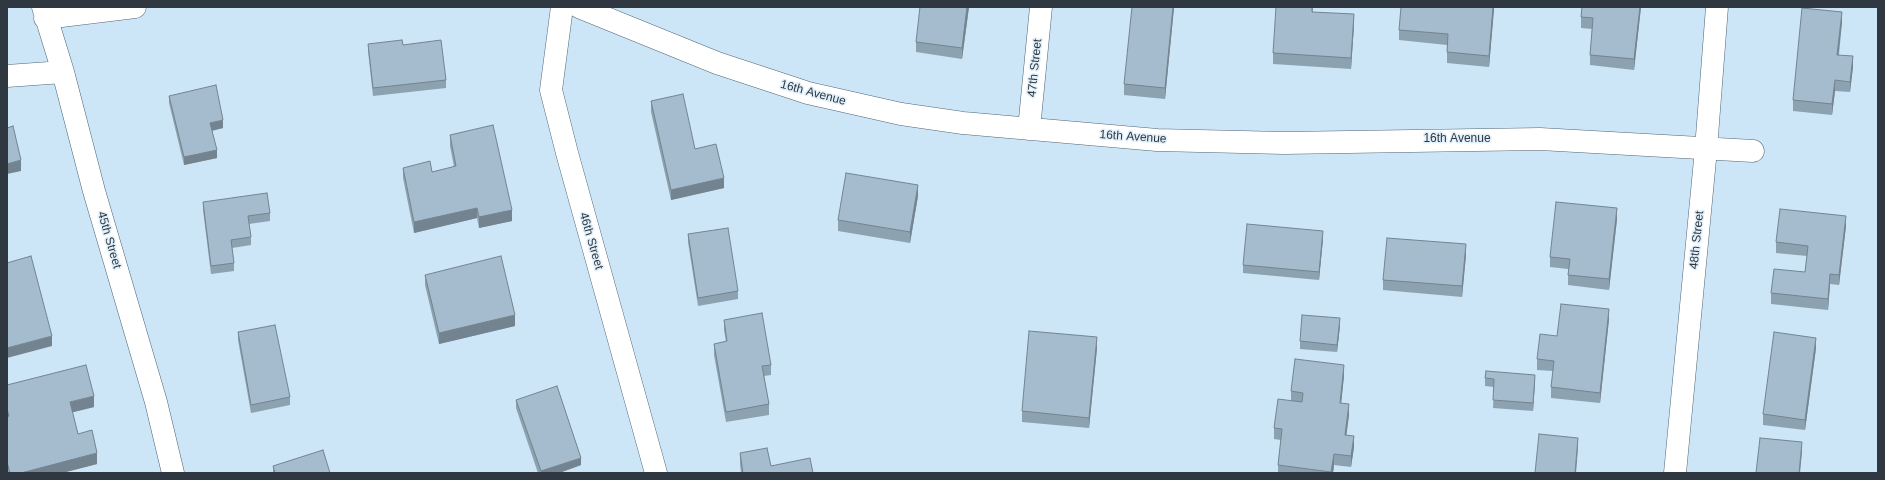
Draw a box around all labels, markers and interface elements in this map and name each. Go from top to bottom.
street label: 47th Street [1025,38,1045,98]
street label: 16th Avenue [779,77,847,109]
street label: 16th Avenue [1099,127,1167,147]
street label: 16th Avenue [1423,132,1491,146]
street label: 45th Street [94,210,124,270]
street label: 48th Street [1687,210,1707,270]
street label: 46th Street [576,211,606,271]

